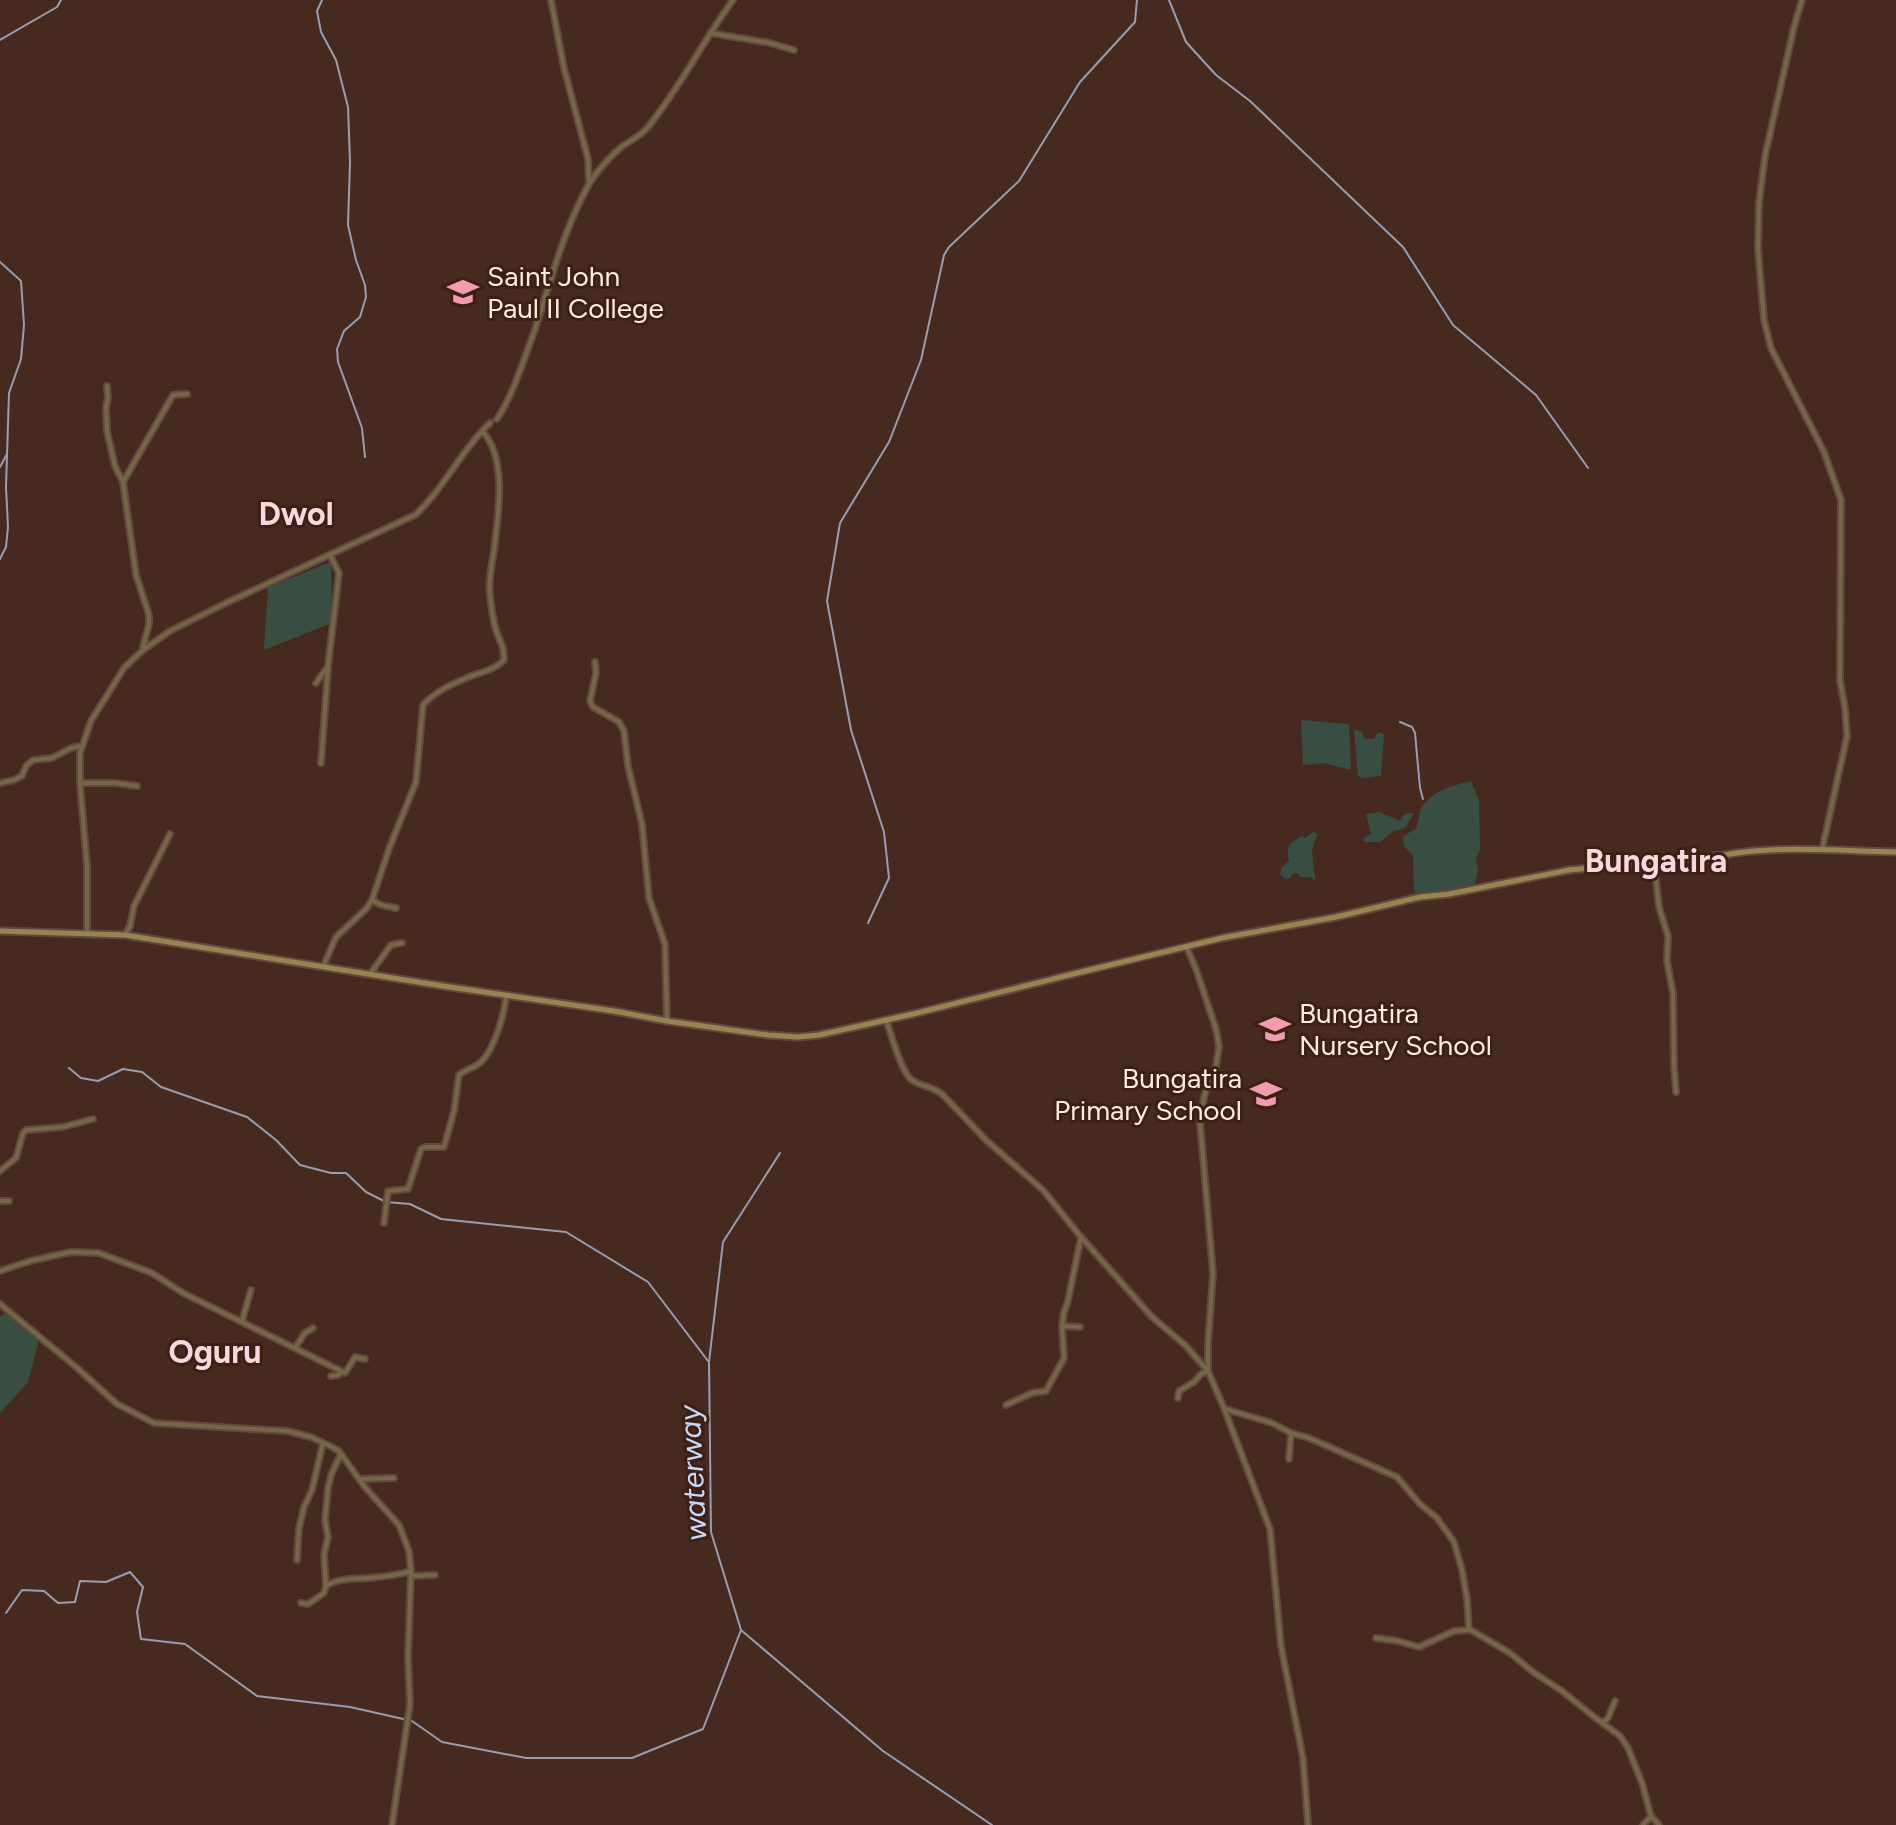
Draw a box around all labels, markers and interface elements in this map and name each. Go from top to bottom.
place label: Saint John Paul II College [487,259,664,325]
school or university icon: Saint John Paul II College [446,275,480,309]
district label: Dwol [258,495,334,533]
district label: Bungatira [1585,842,1727,880]
place label: Bungatira Nursery School [1299,996,1492,1062]
school or university icon: Bungatira Nursery School [1258,1012,1292,1046]
place label: Bungatira Primary School [1054,1061,1242,1127]
school or university icon: Bungatira Primary School [1249,1077,1283,1111]
district label: Oguru [169,1333,261,1371]
water label: waterway [670,1403,715,1542]

